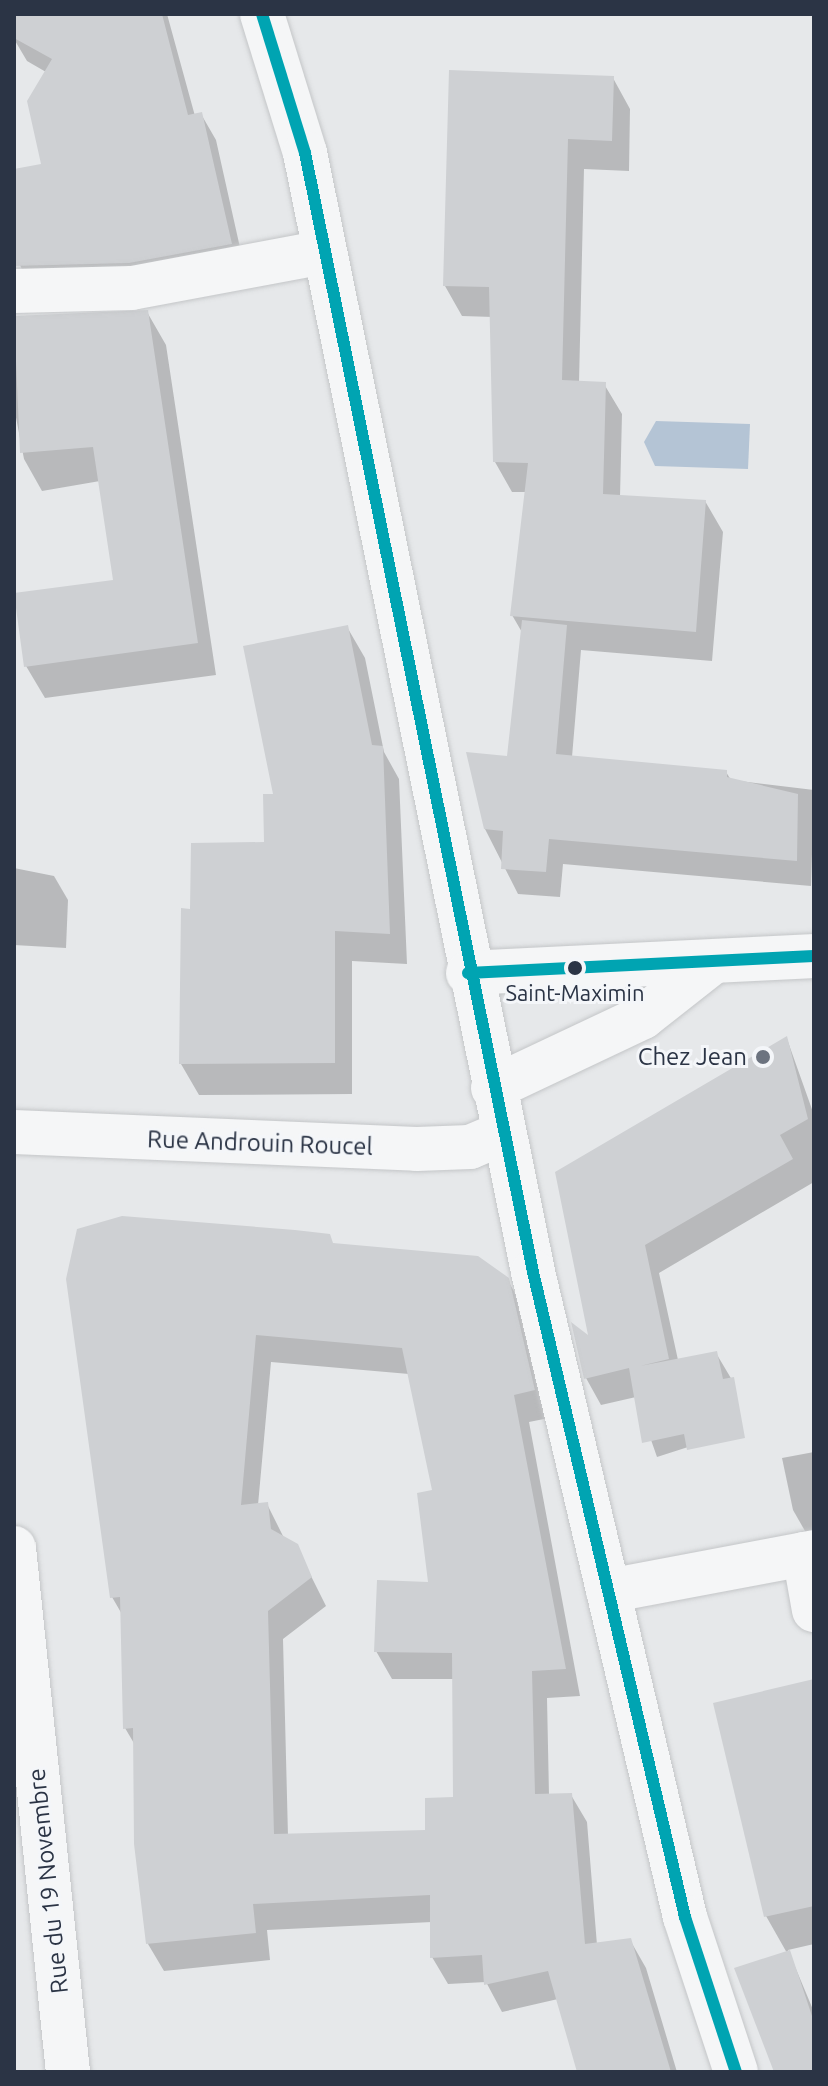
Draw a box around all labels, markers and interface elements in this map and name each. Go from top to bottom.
marker: Saint-Maximin [567,960,583,976]
place label: Saint-Maximin [506,980,644,1006]
place label: Chez Jean [638,1043,747,1071]
marker: Chez Jean [754,1048,772,1066]
street label: Rue Androuin Roucel [147,1125,373,1161]
street label: Rue du 19 Novembre [22,1767,74,1995]

